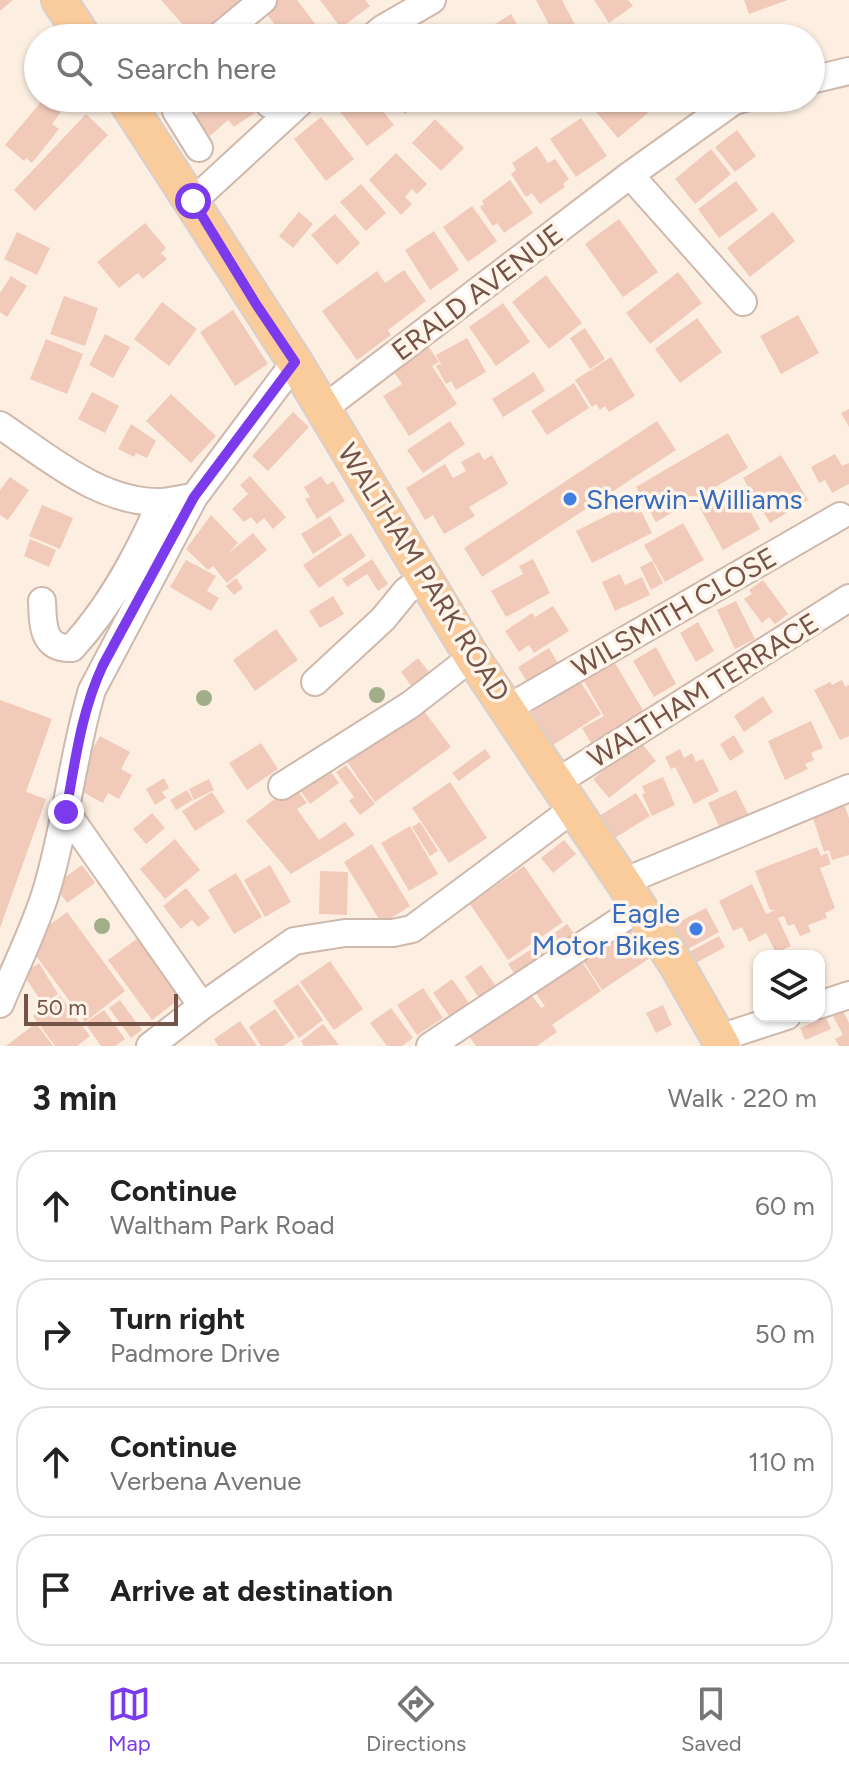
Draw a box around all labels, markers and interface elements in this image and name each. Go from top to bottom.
search box [24,24,825,112]
icon: search [52,46,96,90]
text: Search here [116,50,276,87]
route start [175,183,211,219]
street label: ERALD AVENUE [385,217,569,367]
street label: WALTHAM PARK ROAD [331,437,517,707]
place label: Sherwin-Williams [586,482,803,516]
marker: Sherwin-Williams [561,490,579,508]
street label: WILSMITH CLOSE [566,540,782,684]
street label: WALTHAM TERRACE [581,605,825,775]
route end [48,794,84,830]
place label: Eagle Motor Bikes [532,896,680,962]
marker: Eagle Motor Bikes [687,920,705,938]
map controls [753,950,825,1022]
button: layers [753,950,825,1022]
scale bar [24,990,178,1026]
text: 50 m [36,994,87,1021]
text: 3 min [32,1078,117,1119]
text: Walk · 220 m [668,1082,817,1114]
text: Continue [110,1172,237,1209]
icon: ahead [34,1184,78,1228]
text: 60 m [755,1190,815,1222]
text: Waltham Park Road [110,1209,335,1241]
text: Turn right [110,1300,245,1337]
icon: right [34,1312,78,1356]
text: 50 m [755,1318,815,1350]
text: Padmore Drive [110,1337,280,1369]
text: Continue [110,1428,237,1465]
icon: ahead [34,1440,78,1484]
text: 110 m [748,1446,815,1478]
text: Verbena Avenue [110,1465,302,1497]
icon: arrive [34,1568,78,1612]
text: Arrive at destination [110,1572,393,1609]
tab: Map [107,1682,151,1757]
tab: Directions [366,1682,466,1757]
tab: Saved [681,1682,742,1757]

